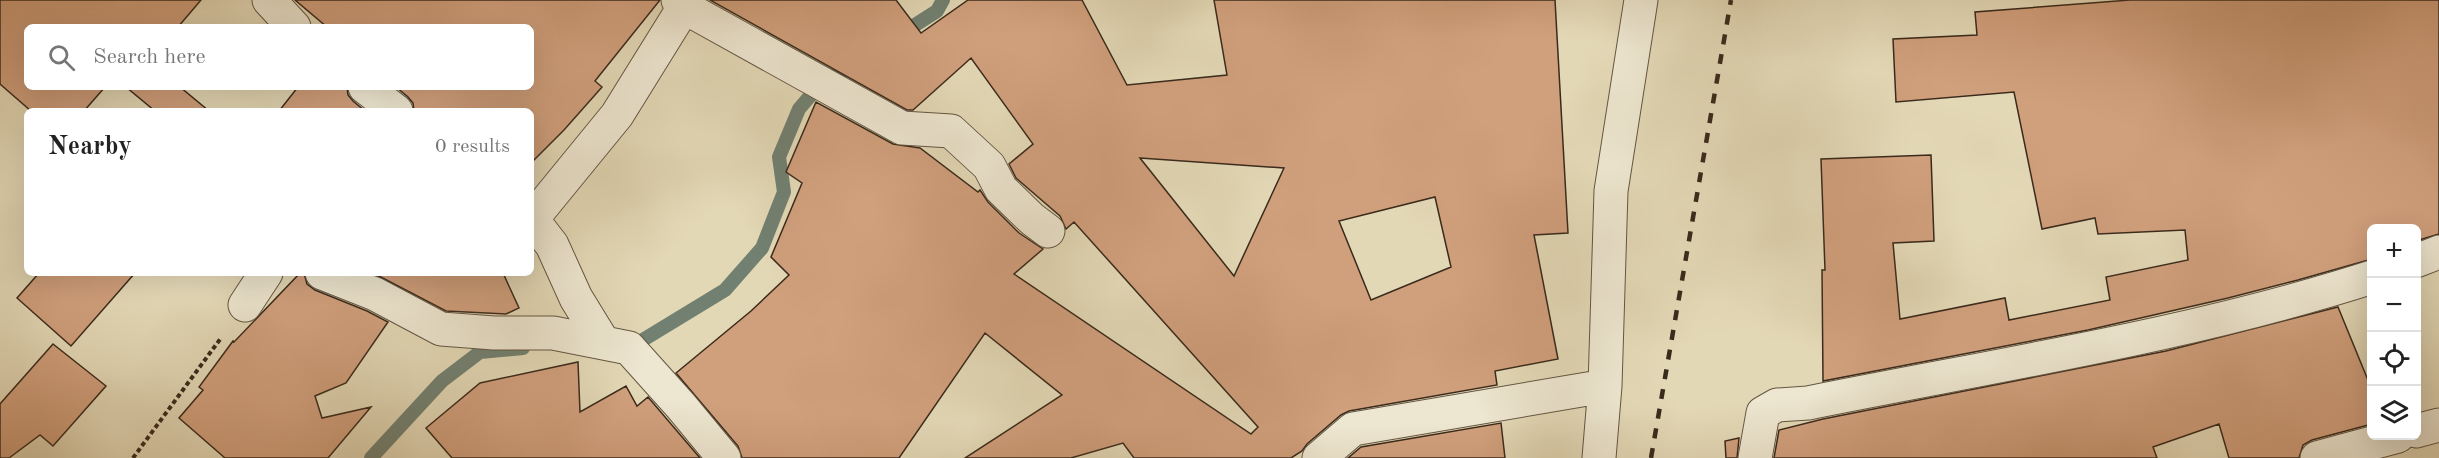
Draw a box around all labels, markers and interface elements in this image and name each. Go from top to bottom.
search box [24,24,534,90]
icon: search [45,41,78,74]
text: Search here [93,46,206,68]
text: Nearby [48,134,132,160]
text: 0 results [435,137,510,157]
map controls [2367,224,2421,440]
button: + [2367,224,2421,278]
button: − [2367,278,2421,332]
button: locate [2367,332,2421,386]
button: layers [2367,386,2421,440]

